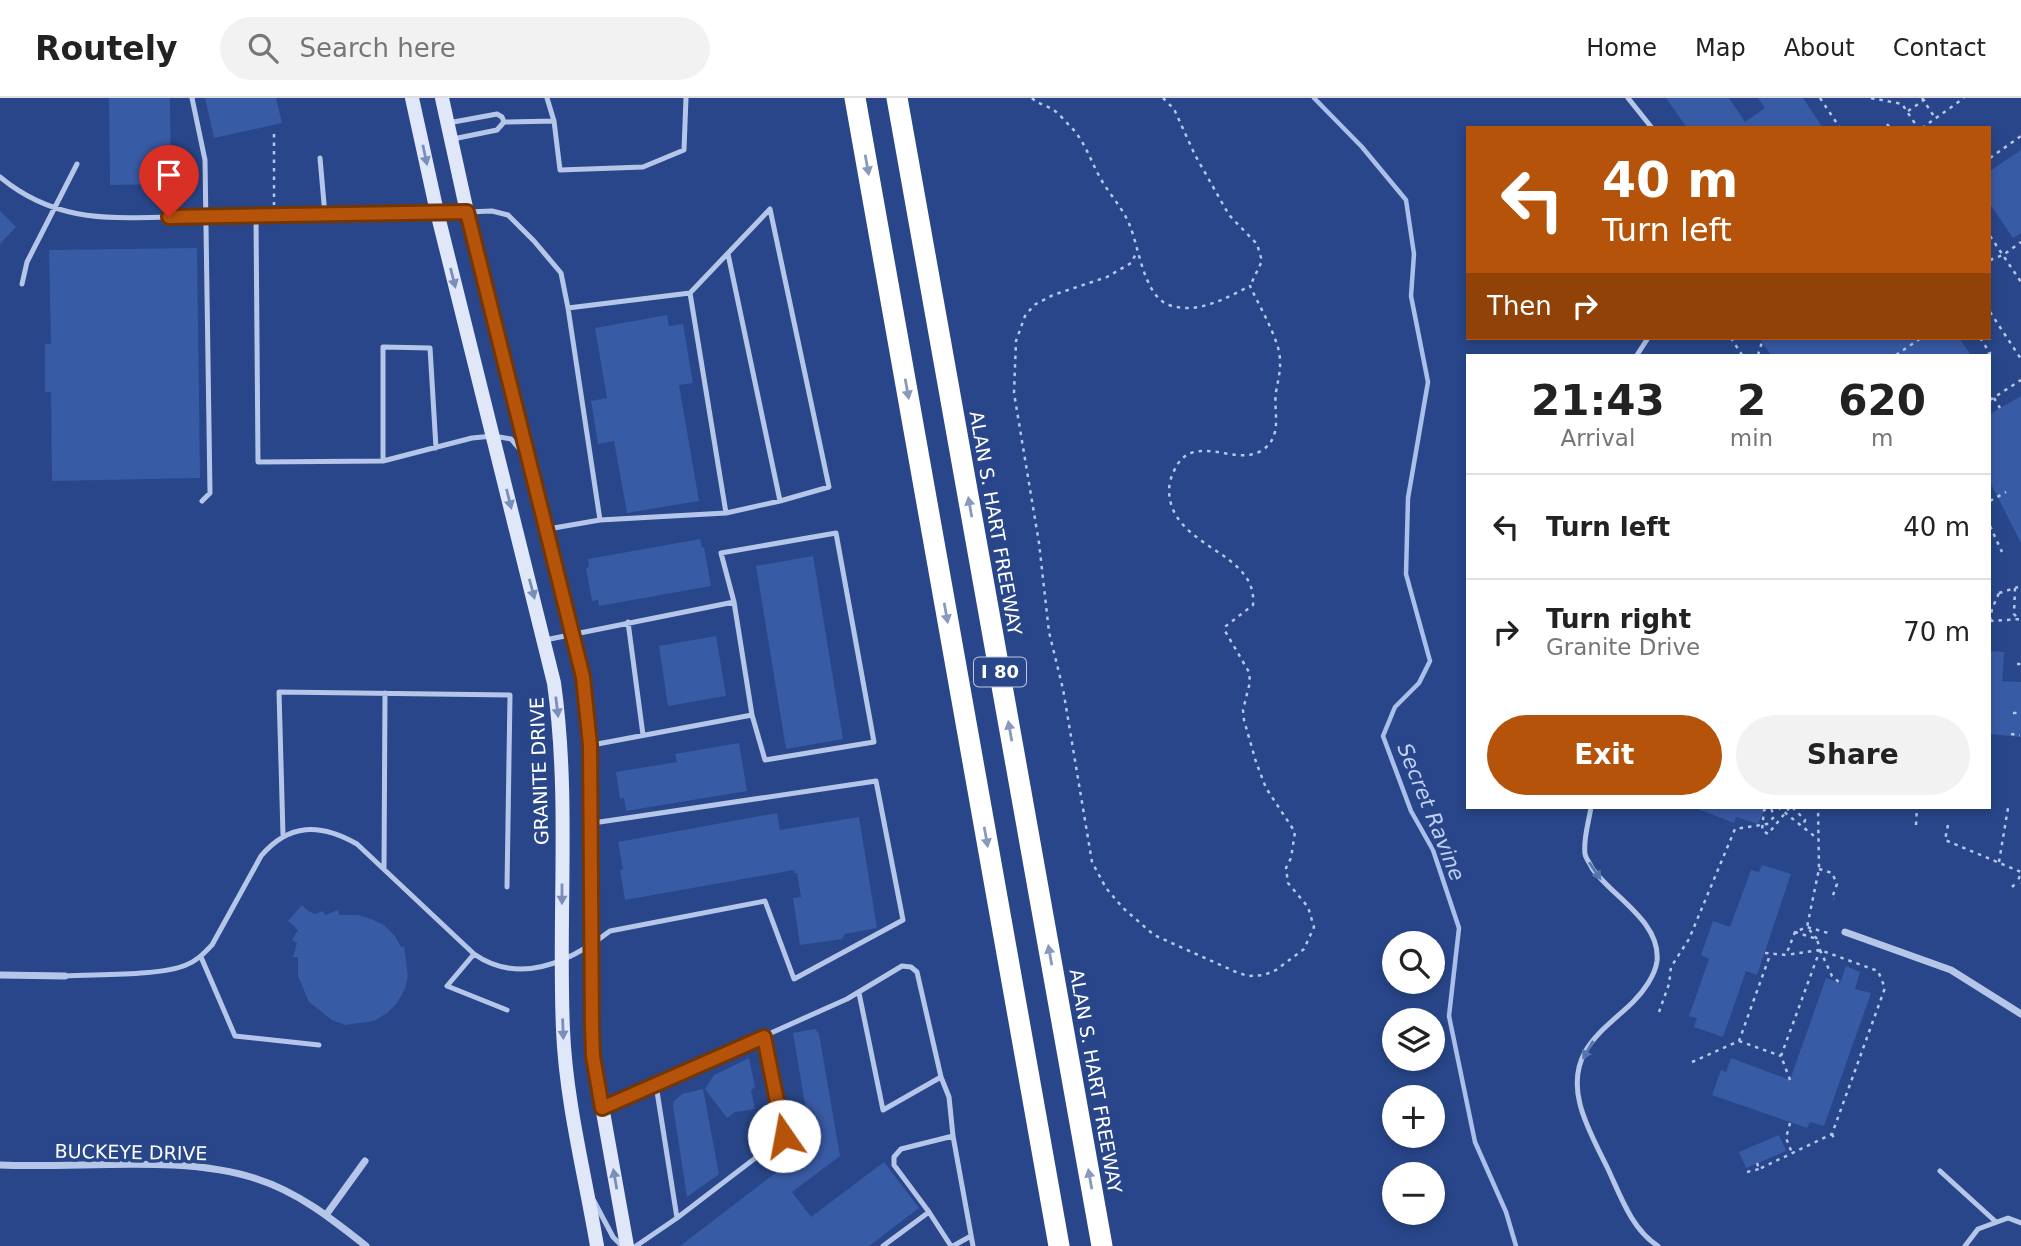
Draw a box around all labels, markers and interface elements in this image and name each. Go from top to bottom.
search box [220,17,710,80]
text: Routely [35,29,178,68]
icon: search [244,29,282,67]
text: Search here [300,33,456,63]
text: Home [1586,34,1657,62]
text: Map [1695,34,1746,62]
text: About [1784,34,1855,62]
text: Contact [1893,34,1986,62]
one-way arrow [419,144,430,166]
pin [139,145,199,217]
text: 40 m [1602,152,1738,209]
one-way arrow [862,154,873,176]
icon: left [1487,154,1578,245]
icon: arrive [150,156,188,194]
text: Turn left [1602,211,1732,249]
one-way arrow [448,268,459,290]
icon: right [1566,287,1604,325]
text: Then [1487,291,1552,321]
text: 21:43 [1531,376,1665,425]
text: 2 [1737,376,1766,425]
text: 620 [1838,376,1926,425]
one-way arrow [901,378,912,400]
street label: ALAN S. HART FREEWAY [965,409,1027,637]
text: Arrival [1561,425,1635,451]
text: min [1730,425,1773,451]
text: m [1871,425,1893,451]
one-way arrow [504,488,515,510]
one-way arrow [964,496,975,518]
icon: left [1487,508,1525,546]
text: Turn left [1546,512,1670,542]
text: 40 m [1903,512,1970,542]
one-way arrow [527,578,538,600]
one-way arrow [941,602,952,624]
text: Turn right [1546,604,1691,634]
icon: right [1487,613,1525,651]
text: 70 m [1903,617,1970,647]
text: Granite Drive [1546,634,1700,660]
road number: I 80 [974,658,1026,686]
one-way arrow [552,696,563,718]
street label: GRANITE DRIVE [525,697,553,845]
button: Exit [1487,715,1722,795]
button: Share [1736,715,1970,795]
one-way arrow [1004,720,1015,742]
water label: Secret Ravine [1392,740,1470,884]
one-way arrow [981,826,992,848]
one-way arrow [1588,862,1601,881]
one-way arrow [556,883,568,905]
map controls [1382,931,1445,1225]
button: search [1382,931,1445,994]
one-way arrow [1044,944,1055,966]
street label: ALAN S. HART FREEWAY [1065,967,1127,1195]
button: layers [1382,1008,1445,1071]
one-way arrow [558,1018,569,1040]
one-way arrow [1582,1041,1594,1060]
button: + [1382,1085,1445,1148]
position arrow [747,1099,821,1173]
street label: BUCKEYE DRIVE [54,1140,208,1164]
button: − [1382,1162,1445,1225]
one-way arrow [609,1168,620,1190]
one-way arrow [1084,1168,1095,1190]

